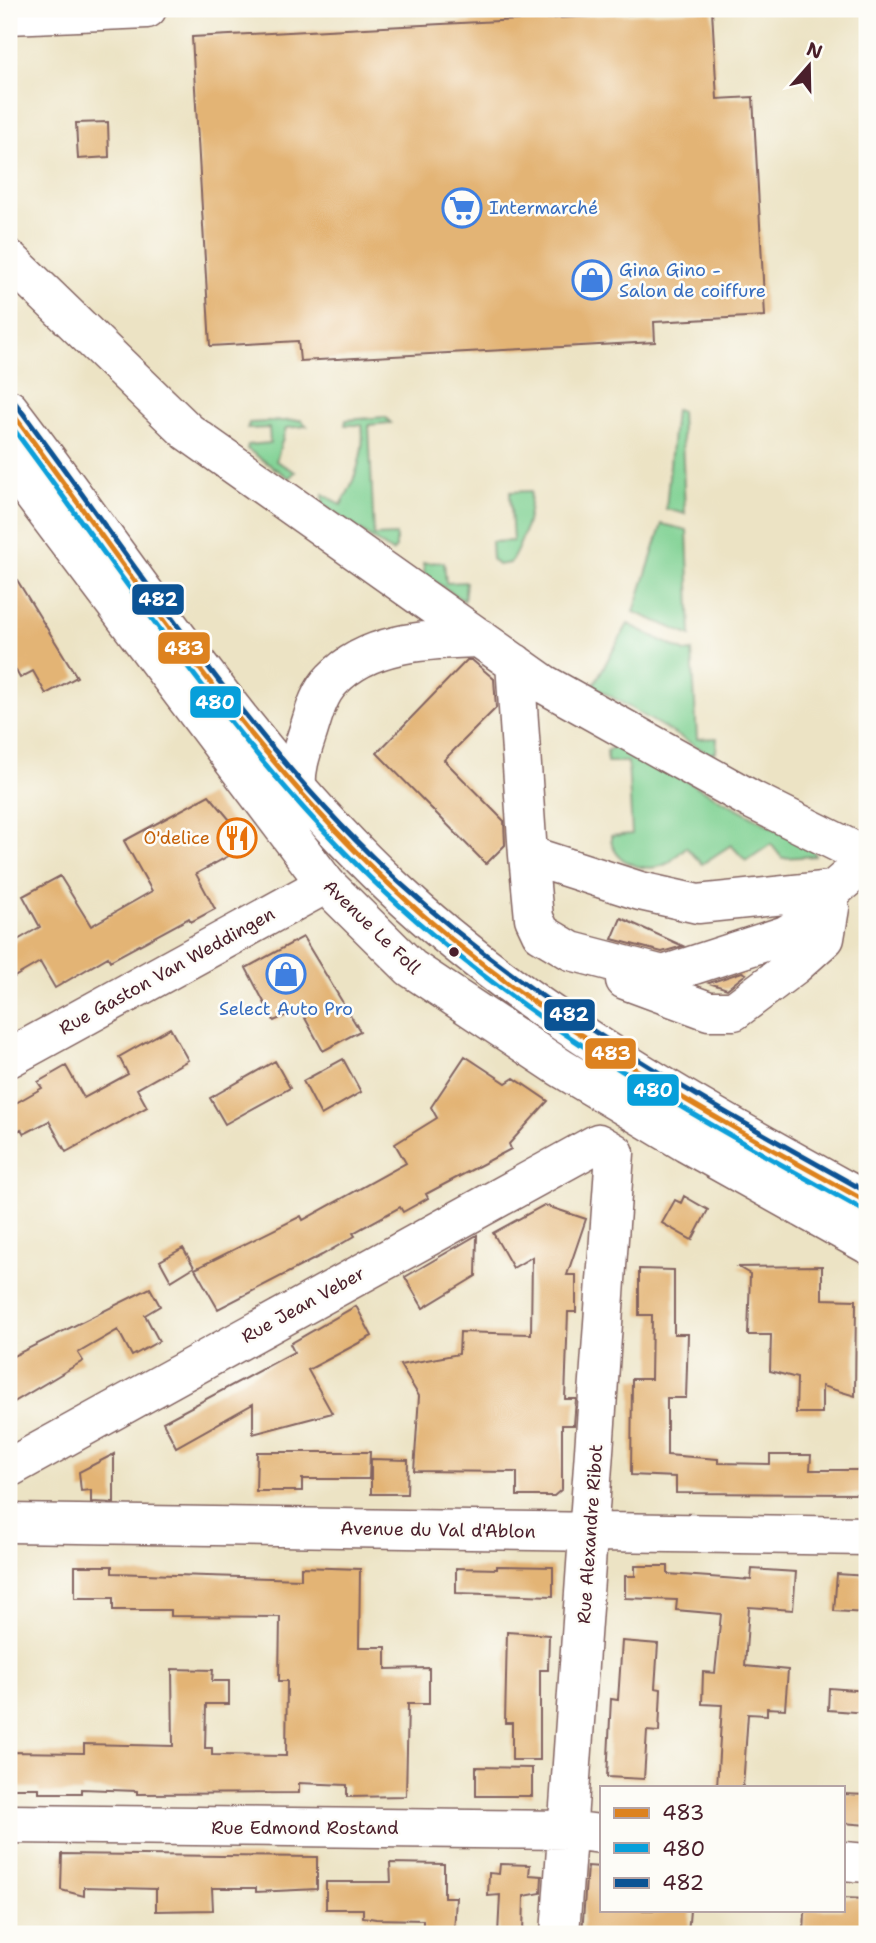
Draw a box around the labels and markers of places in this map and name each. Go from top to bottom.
supermarket icon: Intermarché [441,187,483,229]
place label: Intermarché [489,196,598,220]
place label: Gina Gino - Salon de coiffure [619,258,766,303]
shop icon: Gina Gino - Salon de coiffure [571,259,613,301]
restaurant icon: O'delice [216,817,258,859]
place label: O'delice [144,826,210,850]
unlabelled marker [447,945,461,959]
shop icon: Select Auto Pro [265,953,307,995]
place label: Select Auto Pro [219,997,353,1021]

